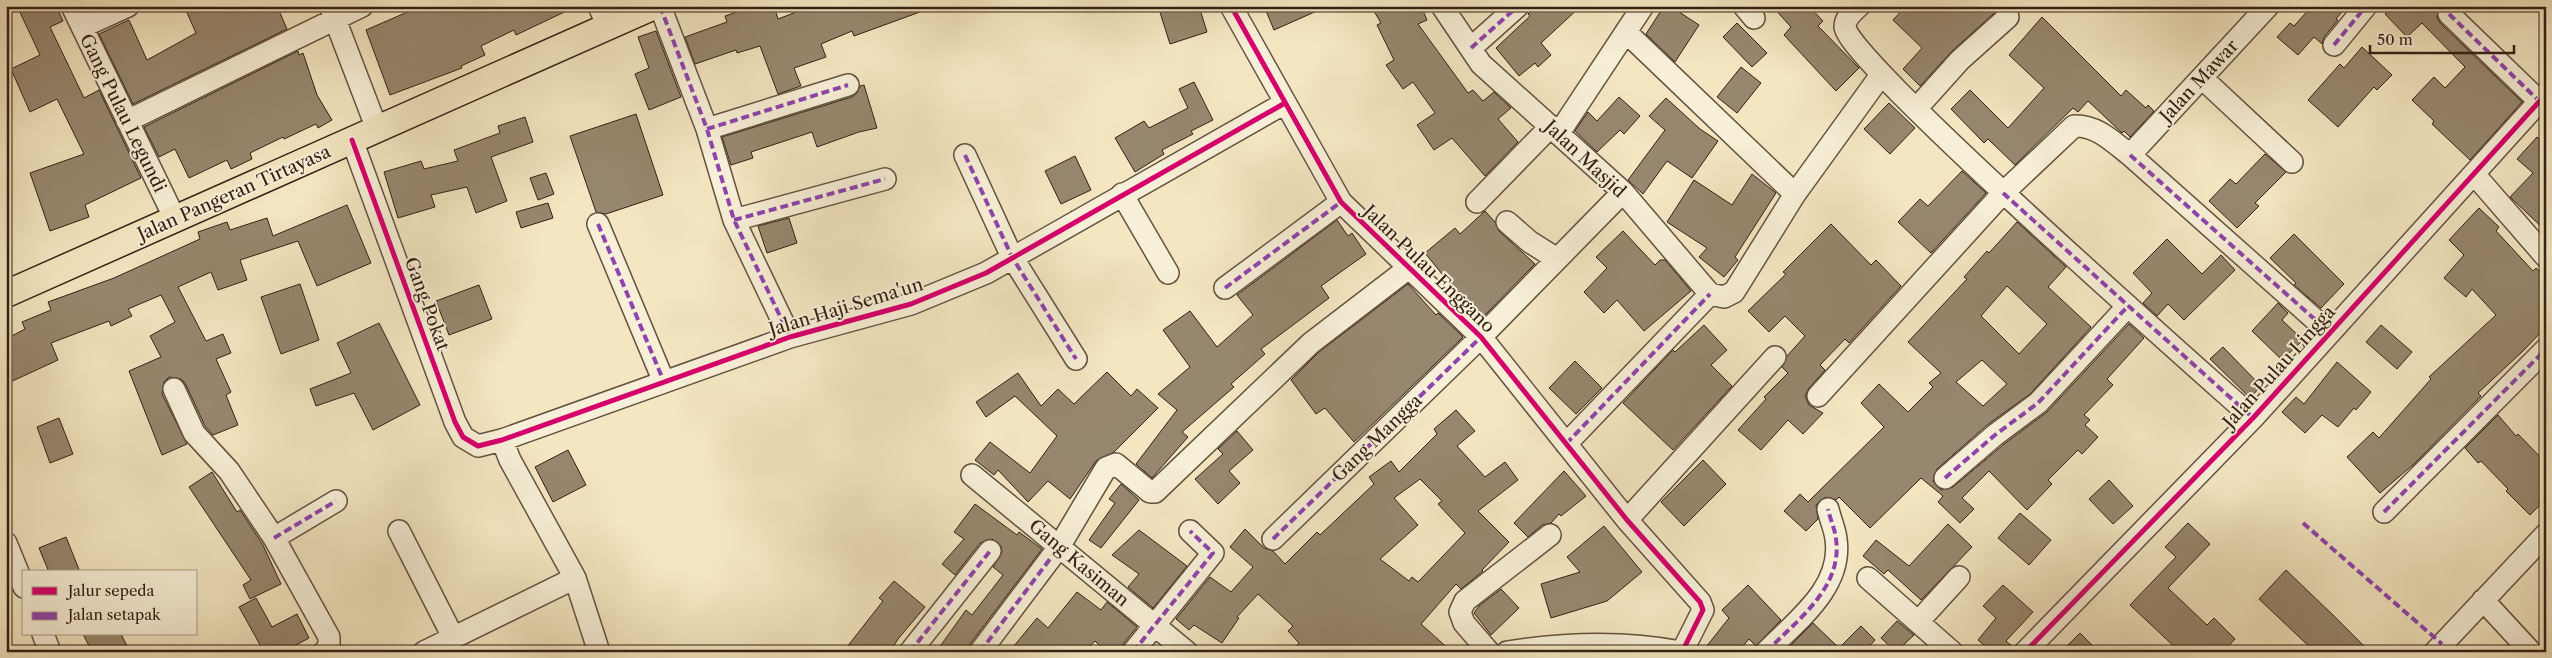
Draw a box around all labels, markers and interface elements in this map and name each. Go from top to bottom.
scale bar [2370,22,2513,54]
street label: Gang Pulau Legundi [75,30,171,196]
text: 50 m [2377,30,2413,49]
street label: Jalan Mawar [2153,35,2243,129]
street label: Jalan Masjid [1537,114,1630,202]
street label: Jalan Pangeran Tirtayasa [131,140,334,247]
street label: Jalan Pulau Enggano [1356,198,1499,338]
street label: Gang Pokat [400,254,454,354]
street label: Jalan Haji Sema'un [764,273,926,342]
street label: Jalan Pulau Lingga [2216,301,2340,435]
street label: Gang Mangga [1327,389,1427,486]
street label: Gang Kasiman [1024,515,1134,611]
legend [22,570,198,636]
text: Jalur sepeda [66,581,154,600]
text: Jalan setapak [66,605,162,624]

